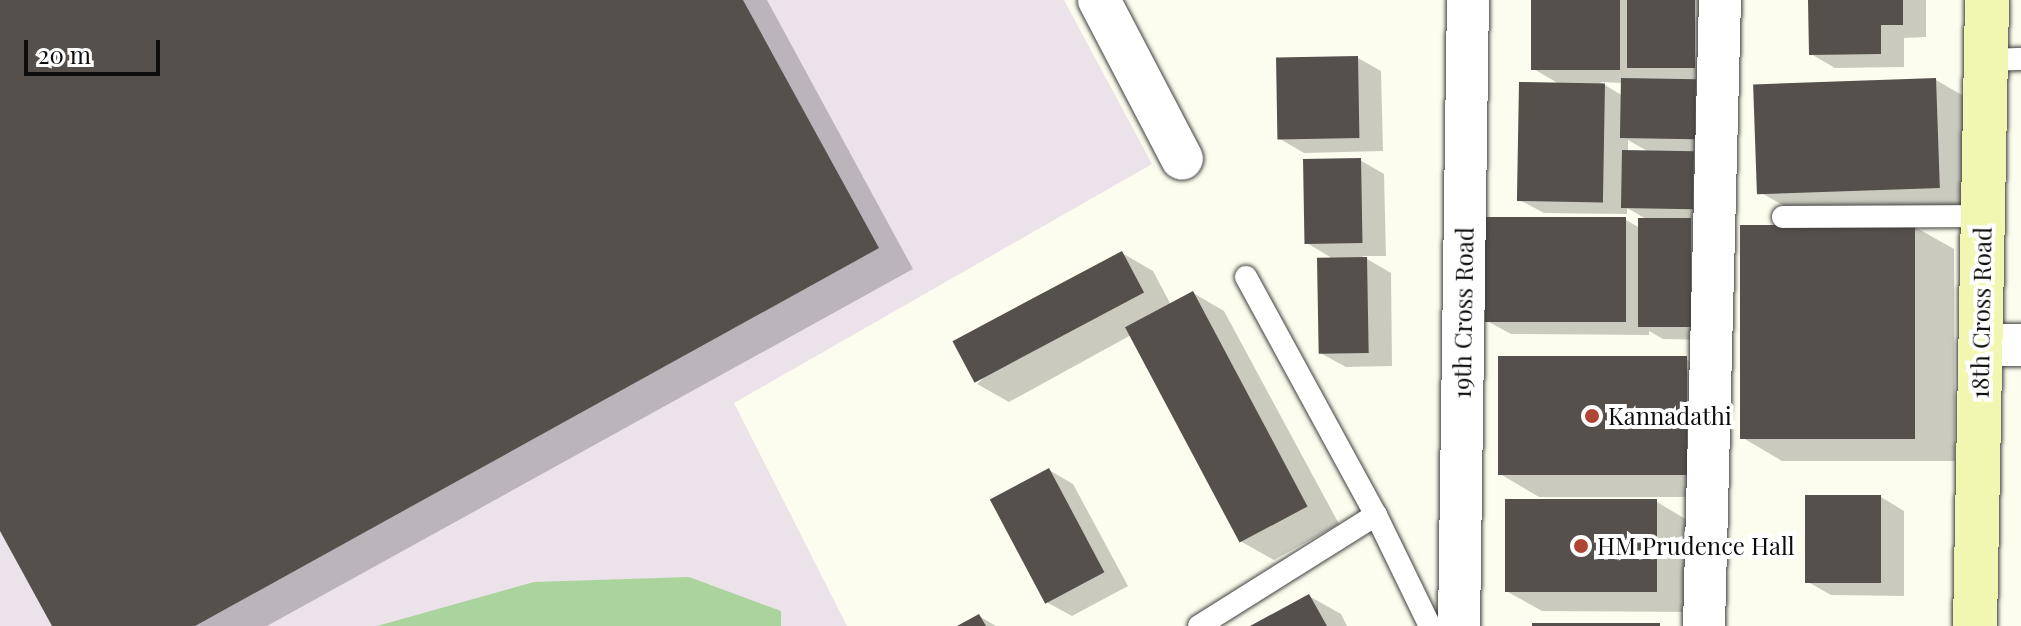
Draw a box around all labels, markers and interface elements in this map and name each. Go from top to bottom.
scale bar [28,24,164,74]
text: 20 m [38,38,91,70]
street label: 19th Cross Road [1447,227,1479,399]
street label: 18th Cross Road [1965,227,1997,399]
place label: Kannadathi [1608,402,1732,430]
marker: Kannadathi [1583,407,1601,425]
place label: HM Prudence Hall [1597,532,1795,560]
marker: HM Prudence Hall [1572,537,1590,555]

